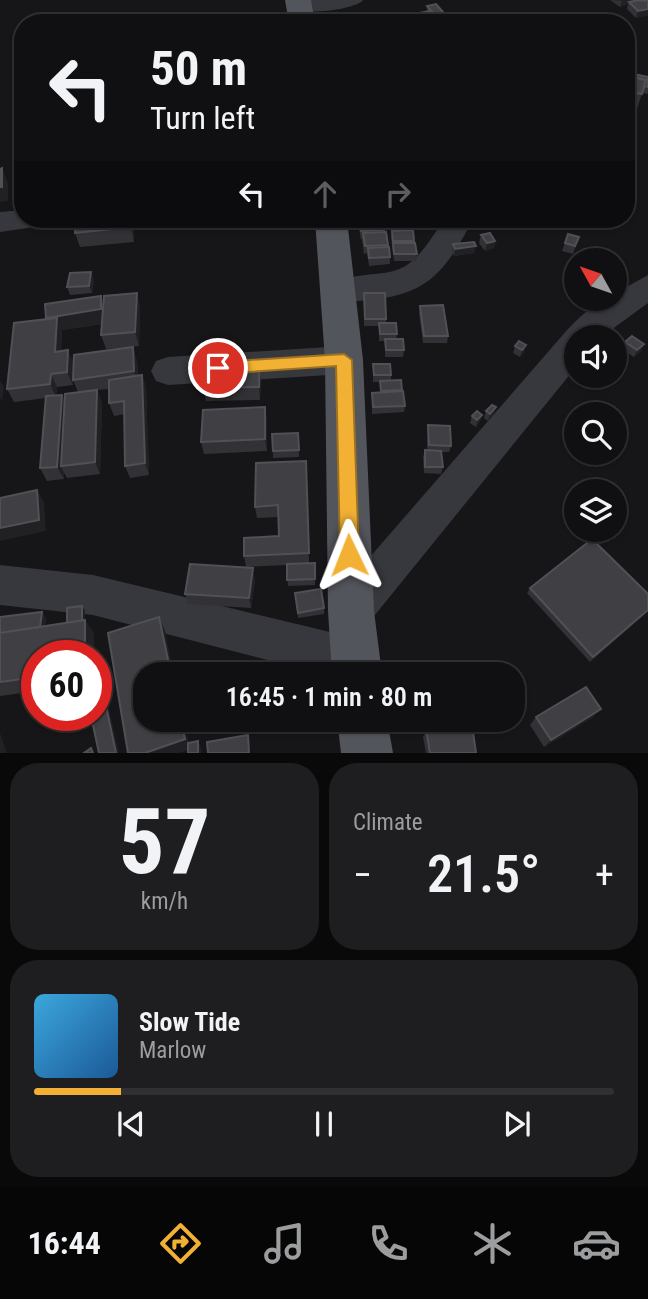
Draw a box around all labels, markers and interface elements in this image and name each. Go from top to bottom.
text: 50 m [150,40,247,97]
icon: left [35,42,126,133]
text: Turn left [150,99,255,137]
icon: left [233,175,271,213]
icon: ahead [306,175,344,213]
icon: right [379,175,417,213]
north arrow [564,248,626,312]
map controls [564,248,627,542]
button: sound [564,325,627,388]
pin [188,338,248,398]
icon: arrive [199,349,237,387]
button: search [564,402,627,465]
button: layers [564,479,627,542]
position arrow [312,518,386,592]
speed limit sign: 60 [21,640,112,731]
text: 16:45 · 1 min · 80 m [226,682,432,712]
text: 57 [119,789,210,895]
text: Climate [353,809,423,836]
text: 21.5° [427,844,540,905]
text: − [353,853,372,897]
text: + [595,853,614,897]
text: km/h [141,888,188,915]
text: Slow Tide [139,1007,240,1037]
text: Marlow [139,1037,206,1064]
icon: previous [112,1105,150,1143]
icon: pause [305,1105,343,1143]
icon: next [498,1105,536,1143]
icon: directions [156,1219,205,1268]
icon: music [260,1219,309,1268]
icon: phone [364,1219,413,1268]
icon: climate [468,1219,517,1268]
icon: car [572,1219,621,1268]
text: 16:44 [27,1224,101,1262]

